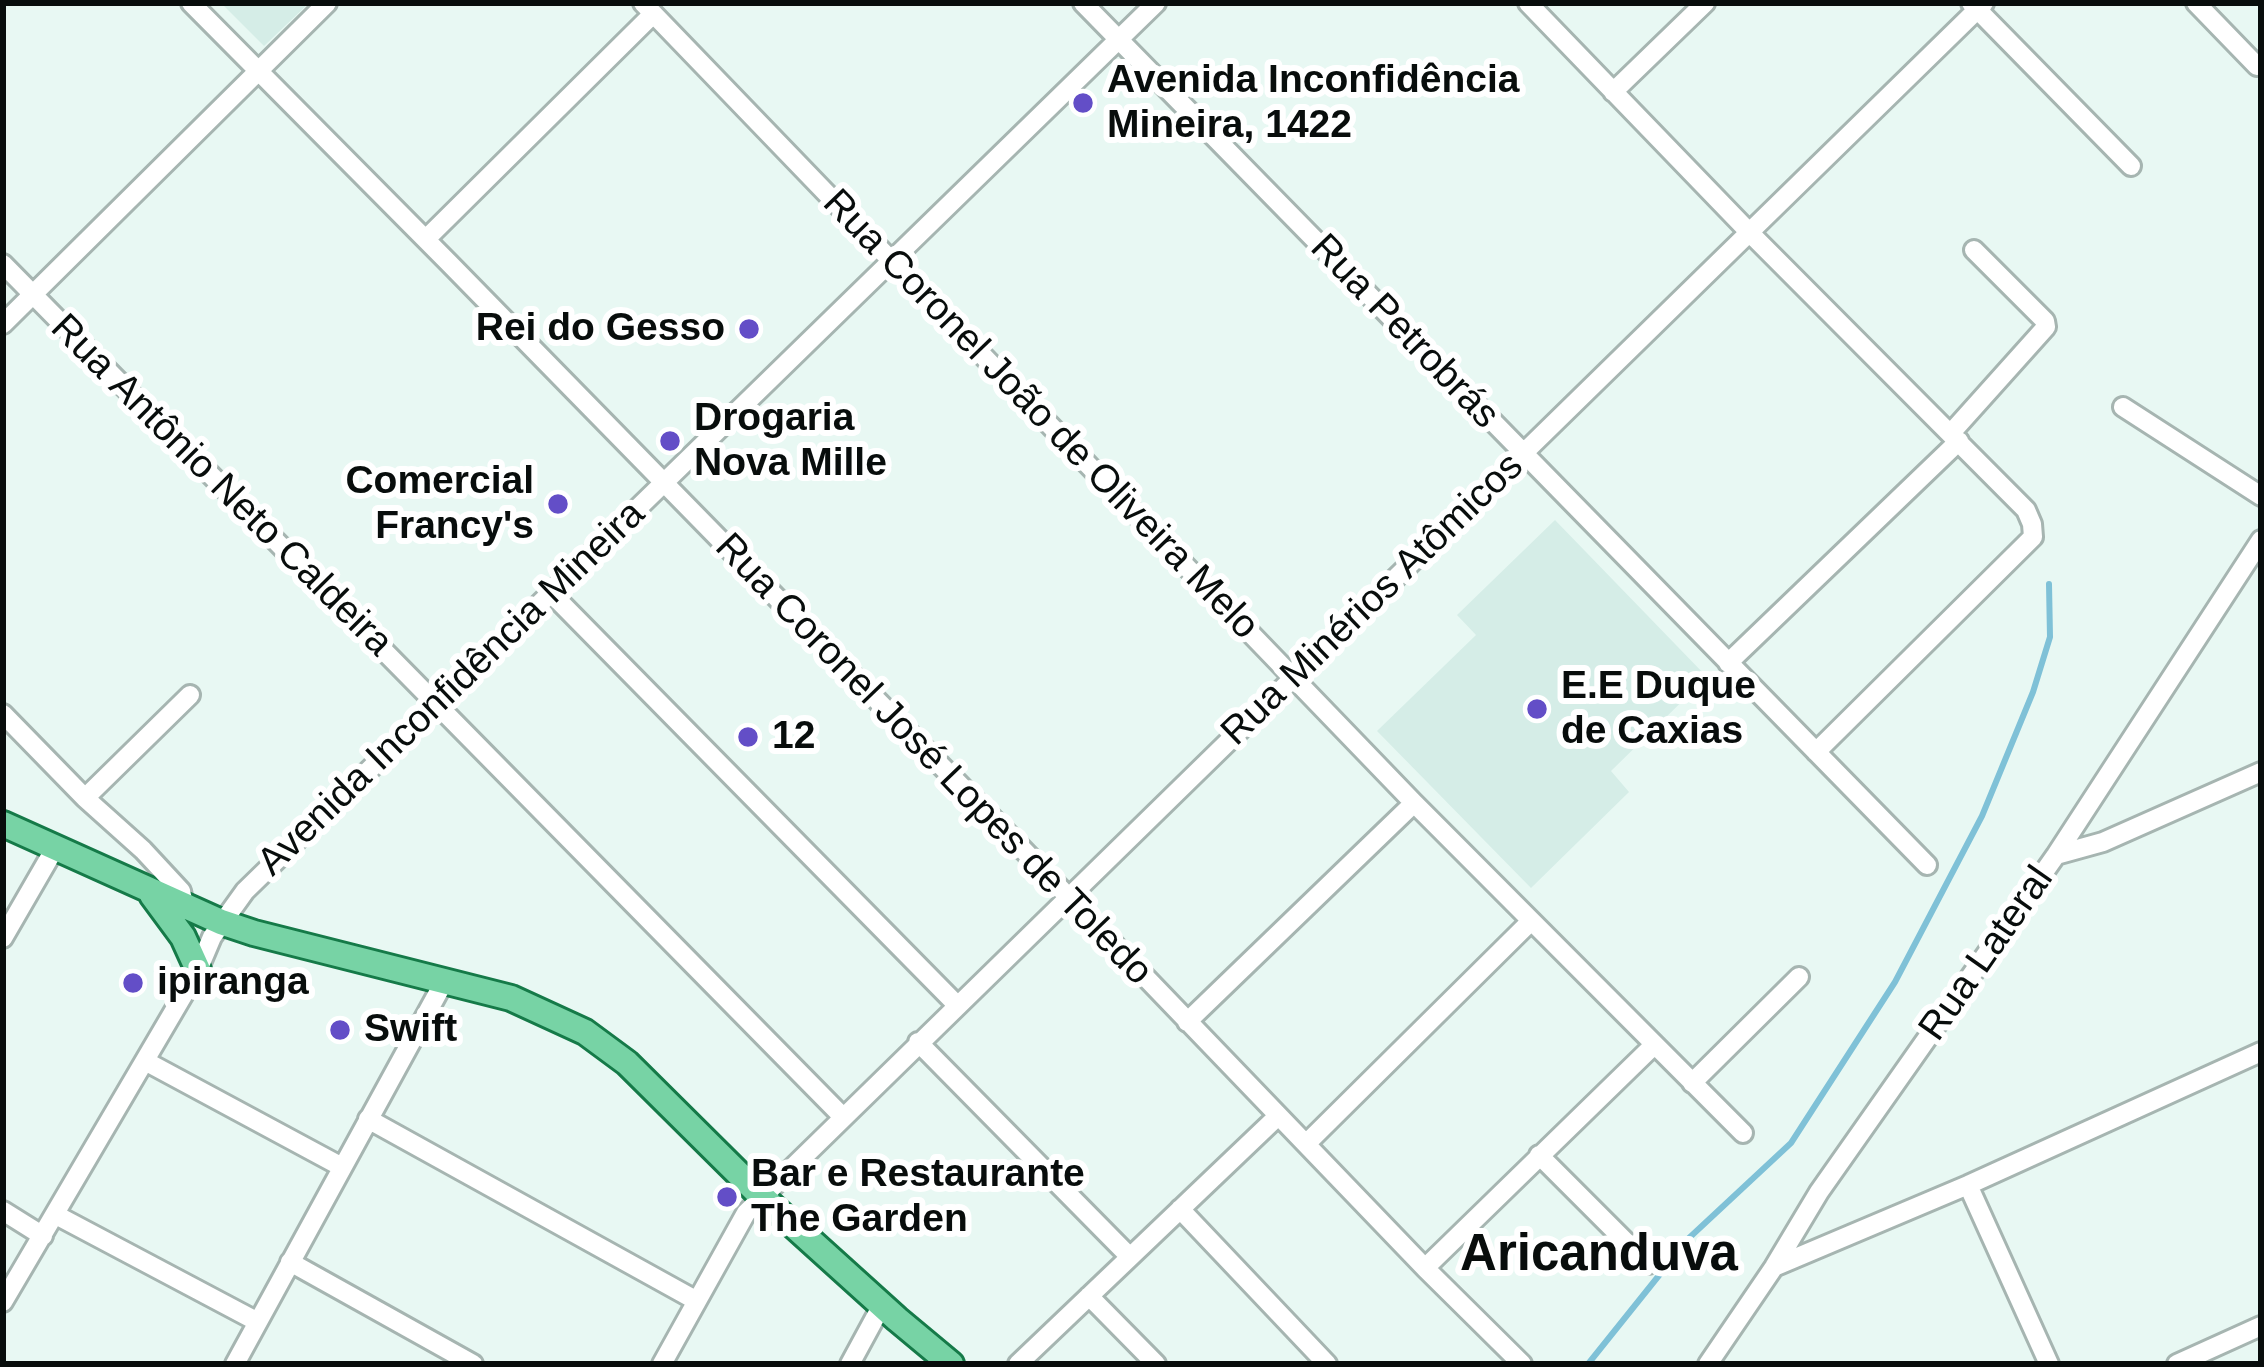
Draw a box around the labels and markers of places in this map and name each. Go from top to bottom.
place label: Avenida Inconfidência Mineira, 1422 [1107,58,1519,149]
marker: Avenida Inconfidência Mineira, 1422 [1070,90,1096,116]
place label: Rei do Gesso [476,306,725,352]
marker: Rei do Gesso [736,316,762,342]
place label: Drogaria Nova Mille [694,396,887,487]
marker: Drogaria Nova Mille [657,428,683,454]
place label: Comercial Francy's [345,459,534,550]
marker: Comercial Francy's [545,491,571,517]
place label: E.E Duque de Caxias [1561,664,1756,755]
marker: E.E Duque de Caxias [1524,696,1550,722]
place label: 12 [772,714,815,760]
marker: 12 [735,724,761,750]
place label: ipiranga [157,960,309,1006]
marker: ipiranga [120,970,146,996]
place label: Swift [364,1007,457,1053]
marker: Swift [327,1017,353,1043]
place label: Bar e Restaurante The Garden [751,1152,1085,1243]
marker: Bar e Restaurante The Garden [714,1184,740,1210]

